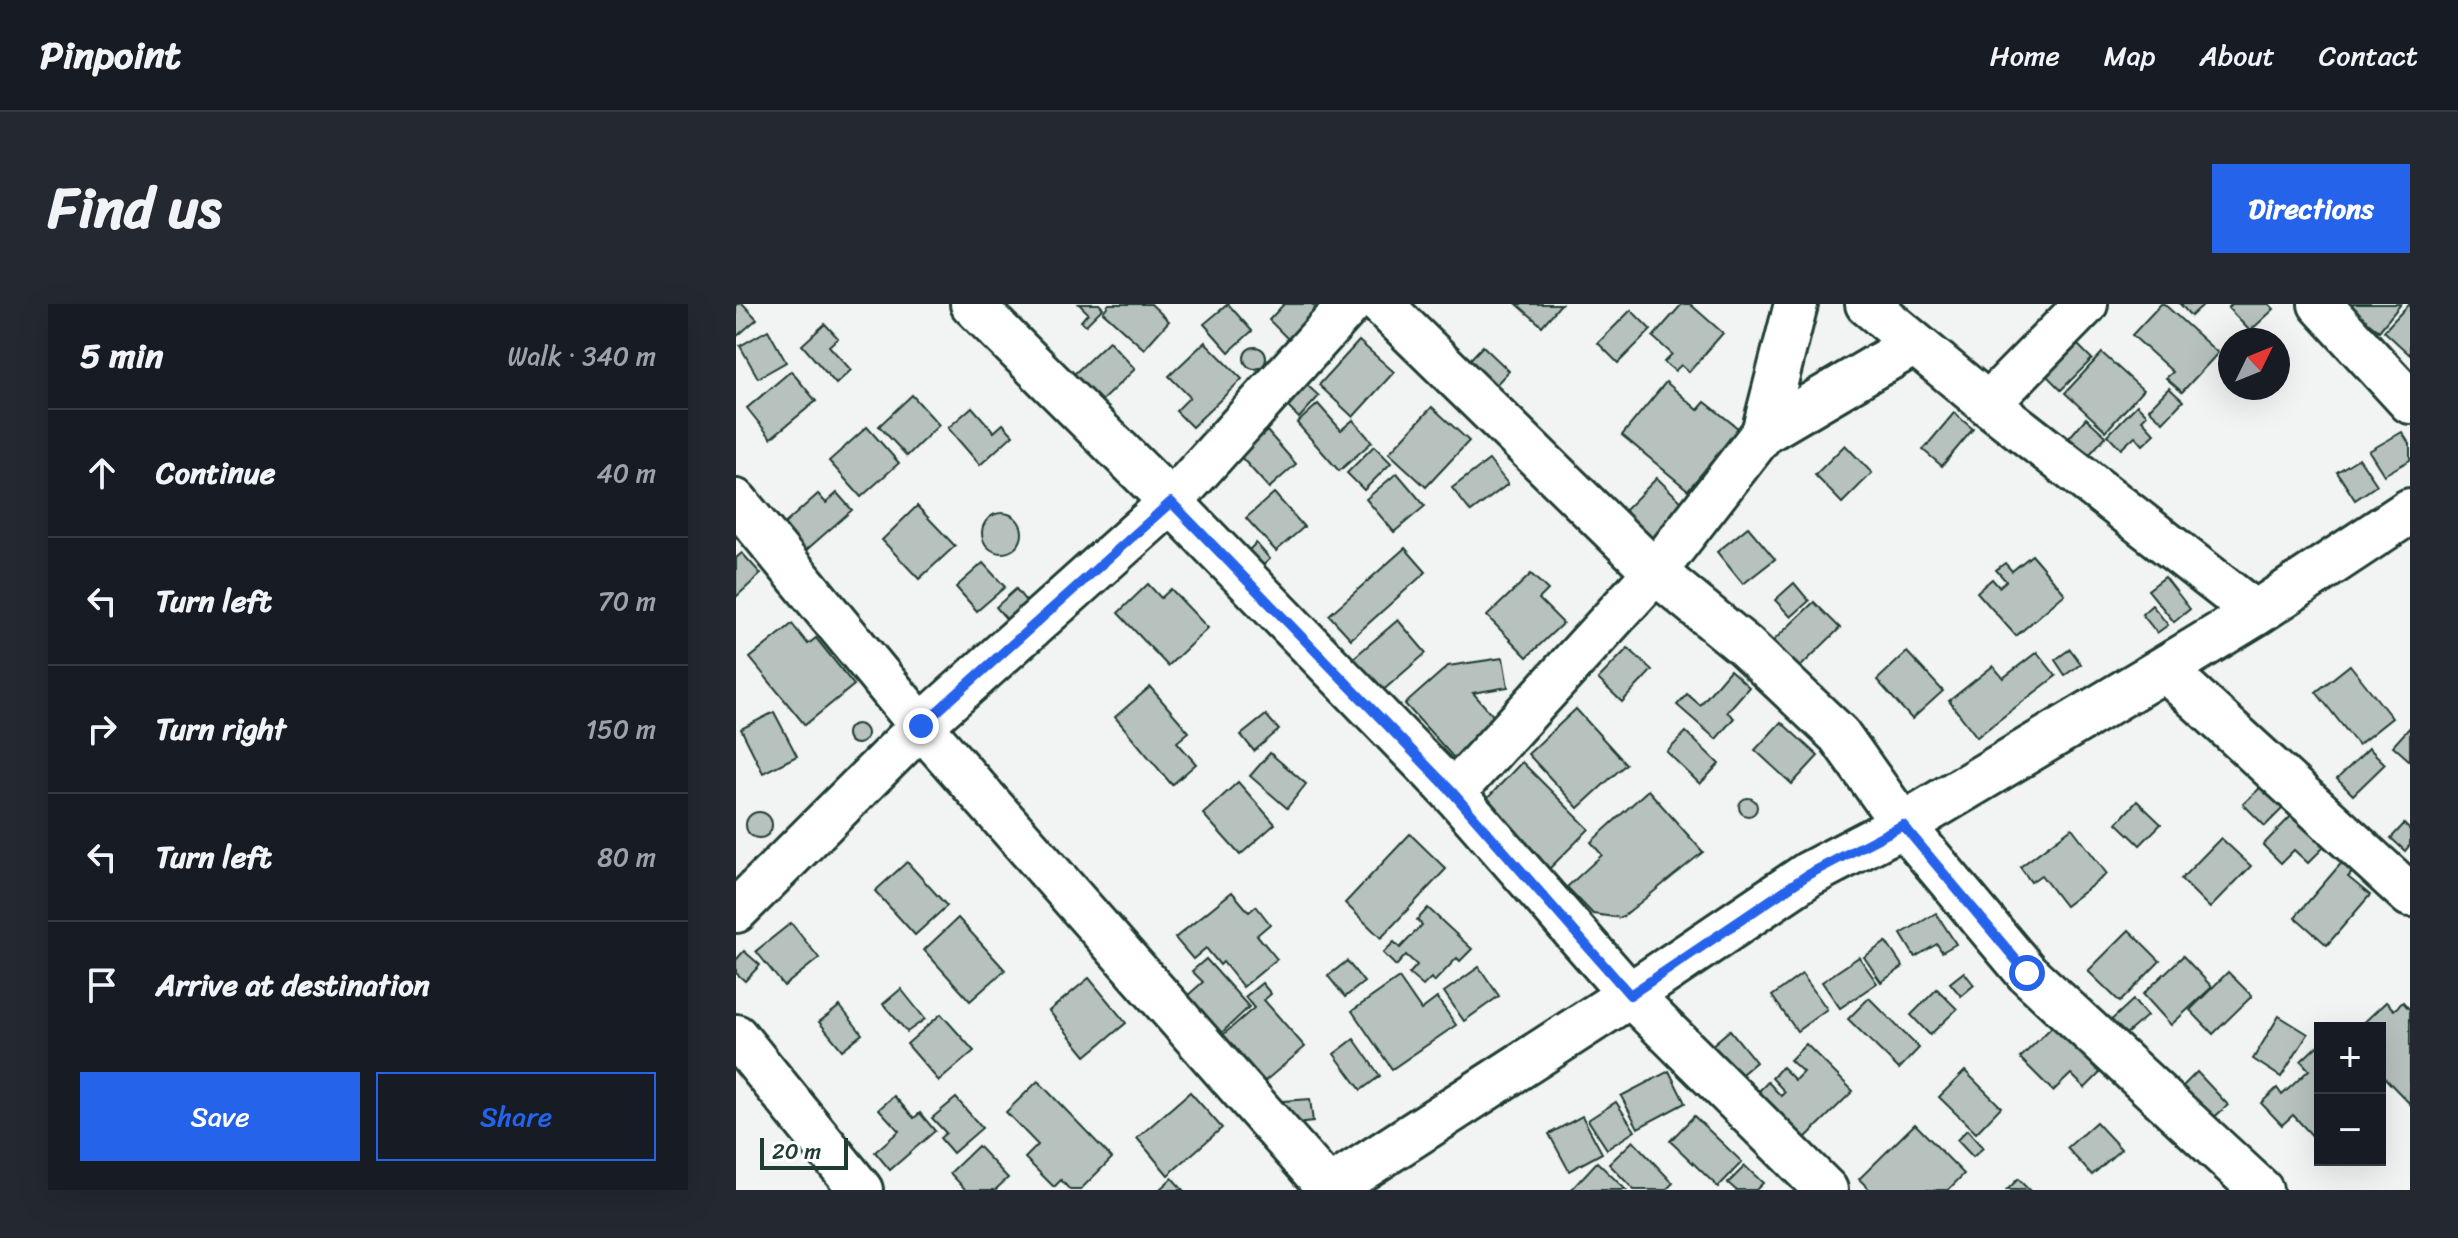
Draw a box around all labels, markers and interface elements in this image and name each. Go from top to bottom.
text: Pinpoint [40,22,181,89]
text: Home [1990,31,2060,80]
text: Map [2104,31,2155,80]
text: About [2199,31,2275,80]
text: Contact [2319,31,2418,80]
text: Find us [48,159,221,258]
button: Directions [2212,164,2410,253]
text: 5 min [80,326,163,386]
north arrow [2218,328,2290,400]
text: Walk · 340 m [508,333,656,379]
text: Continue [156,446,275,500]
text: 40 m [597,450,656,496]
icon: ahead [80,451,124,495]
text: Turn left [156,574,272,628]
text: 70 m [598,578,656,624]
icon: left [80,579,124,623]
text: Turn right [156,702,286,756]
text: 150 m [586,706,656,752]
icon: right [80,707,124,751]
route end [903,708,939,744]
text: Turn left [156,830,272,884]
text: 80 m [597,834,656,880]
icon: left [80,835,124,879]
route start [2009,955,2045,991]
text: Arrive at destination [156,958,430,1012]
icon: arrive [80,963,124,1007]
map controls [2314,1022,2386,1166]
button: + [2314,1022,2386,1094]
button: Save [80,1072,360,1161]
button: Share [376,1072,656,1161]
button: − [2314,1094,2386,1166]
text: 20 m [772,1132,821,1171]
scale bar [760,1134,848,1170]

